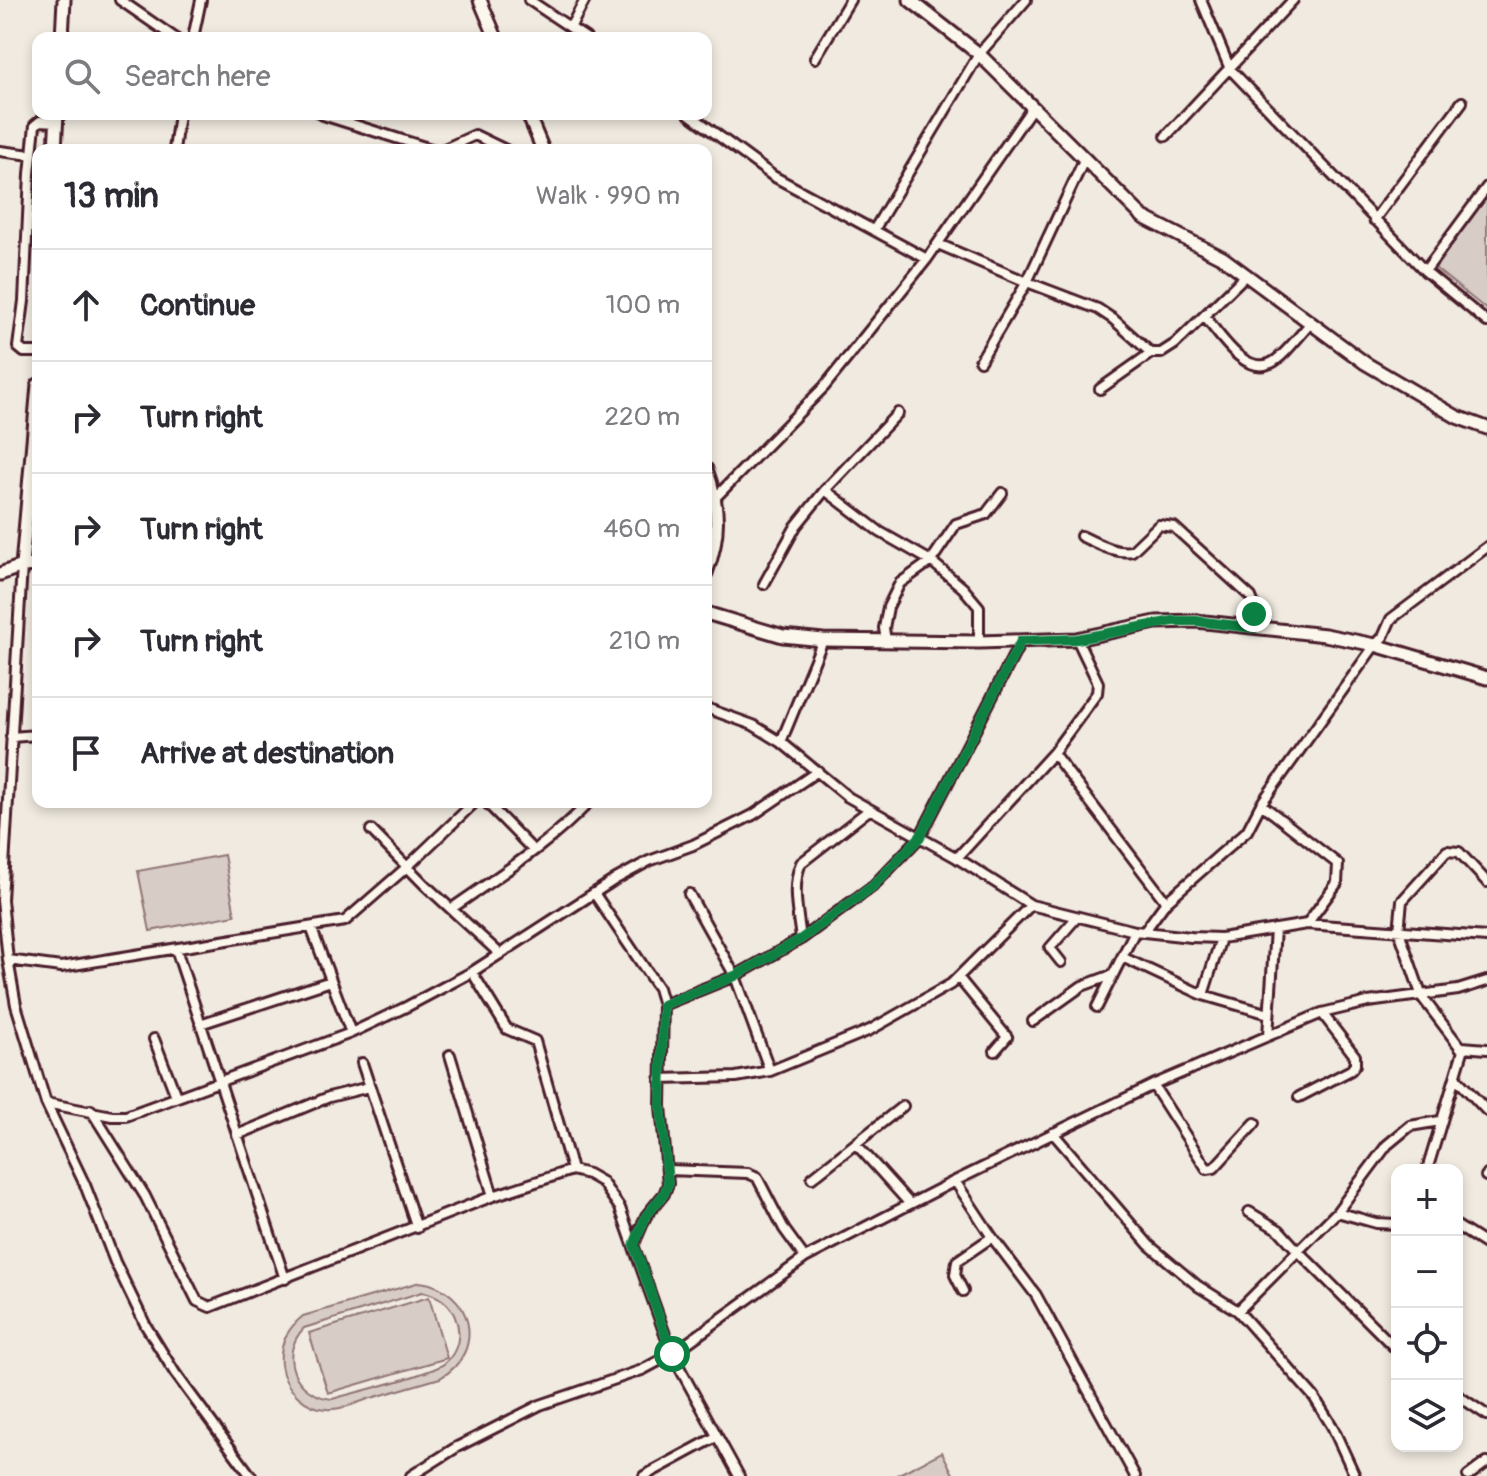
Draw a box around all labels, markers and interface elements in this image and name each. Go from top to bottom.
search box [32,32,712,120]
icon: search [60,54,104,98]
text: Search here [124,58,271,95]
text: 13 min [64,175,159,218]
text: Walk · 990 m [536,180,680,212]
icon: ahead [64,283,108,327]
text: Continue [140,287,255,324]
text: 100 m [606,289,680,321]
icon: right [64,395,108,439]
text: Turn right [140,399,263,436]
text: 220 m [604,401,680,433]
icon: right [64,507,108,551]
text: Turn right [140,511,263,548]
text: 460 m [603,513,680,545]
route end [1236,596,1272,632]
icon: right [64,619,108,663]
text: Turn right [140,623,263,660]
text: 210 m [609,625,680,657]
icon: arrive [64,731,108,775]
text: Arrive at destination [140,735,394,772]
map controls [1391,1164,1463,1452]
button: + [1391,1164,1463,1236]
button: − [1391,1236,1463,1308]
button: locate [1391,1308,1463,1380]
route start [654,1336,690,1372]
button: layers [1391,1380,1463,1452]

